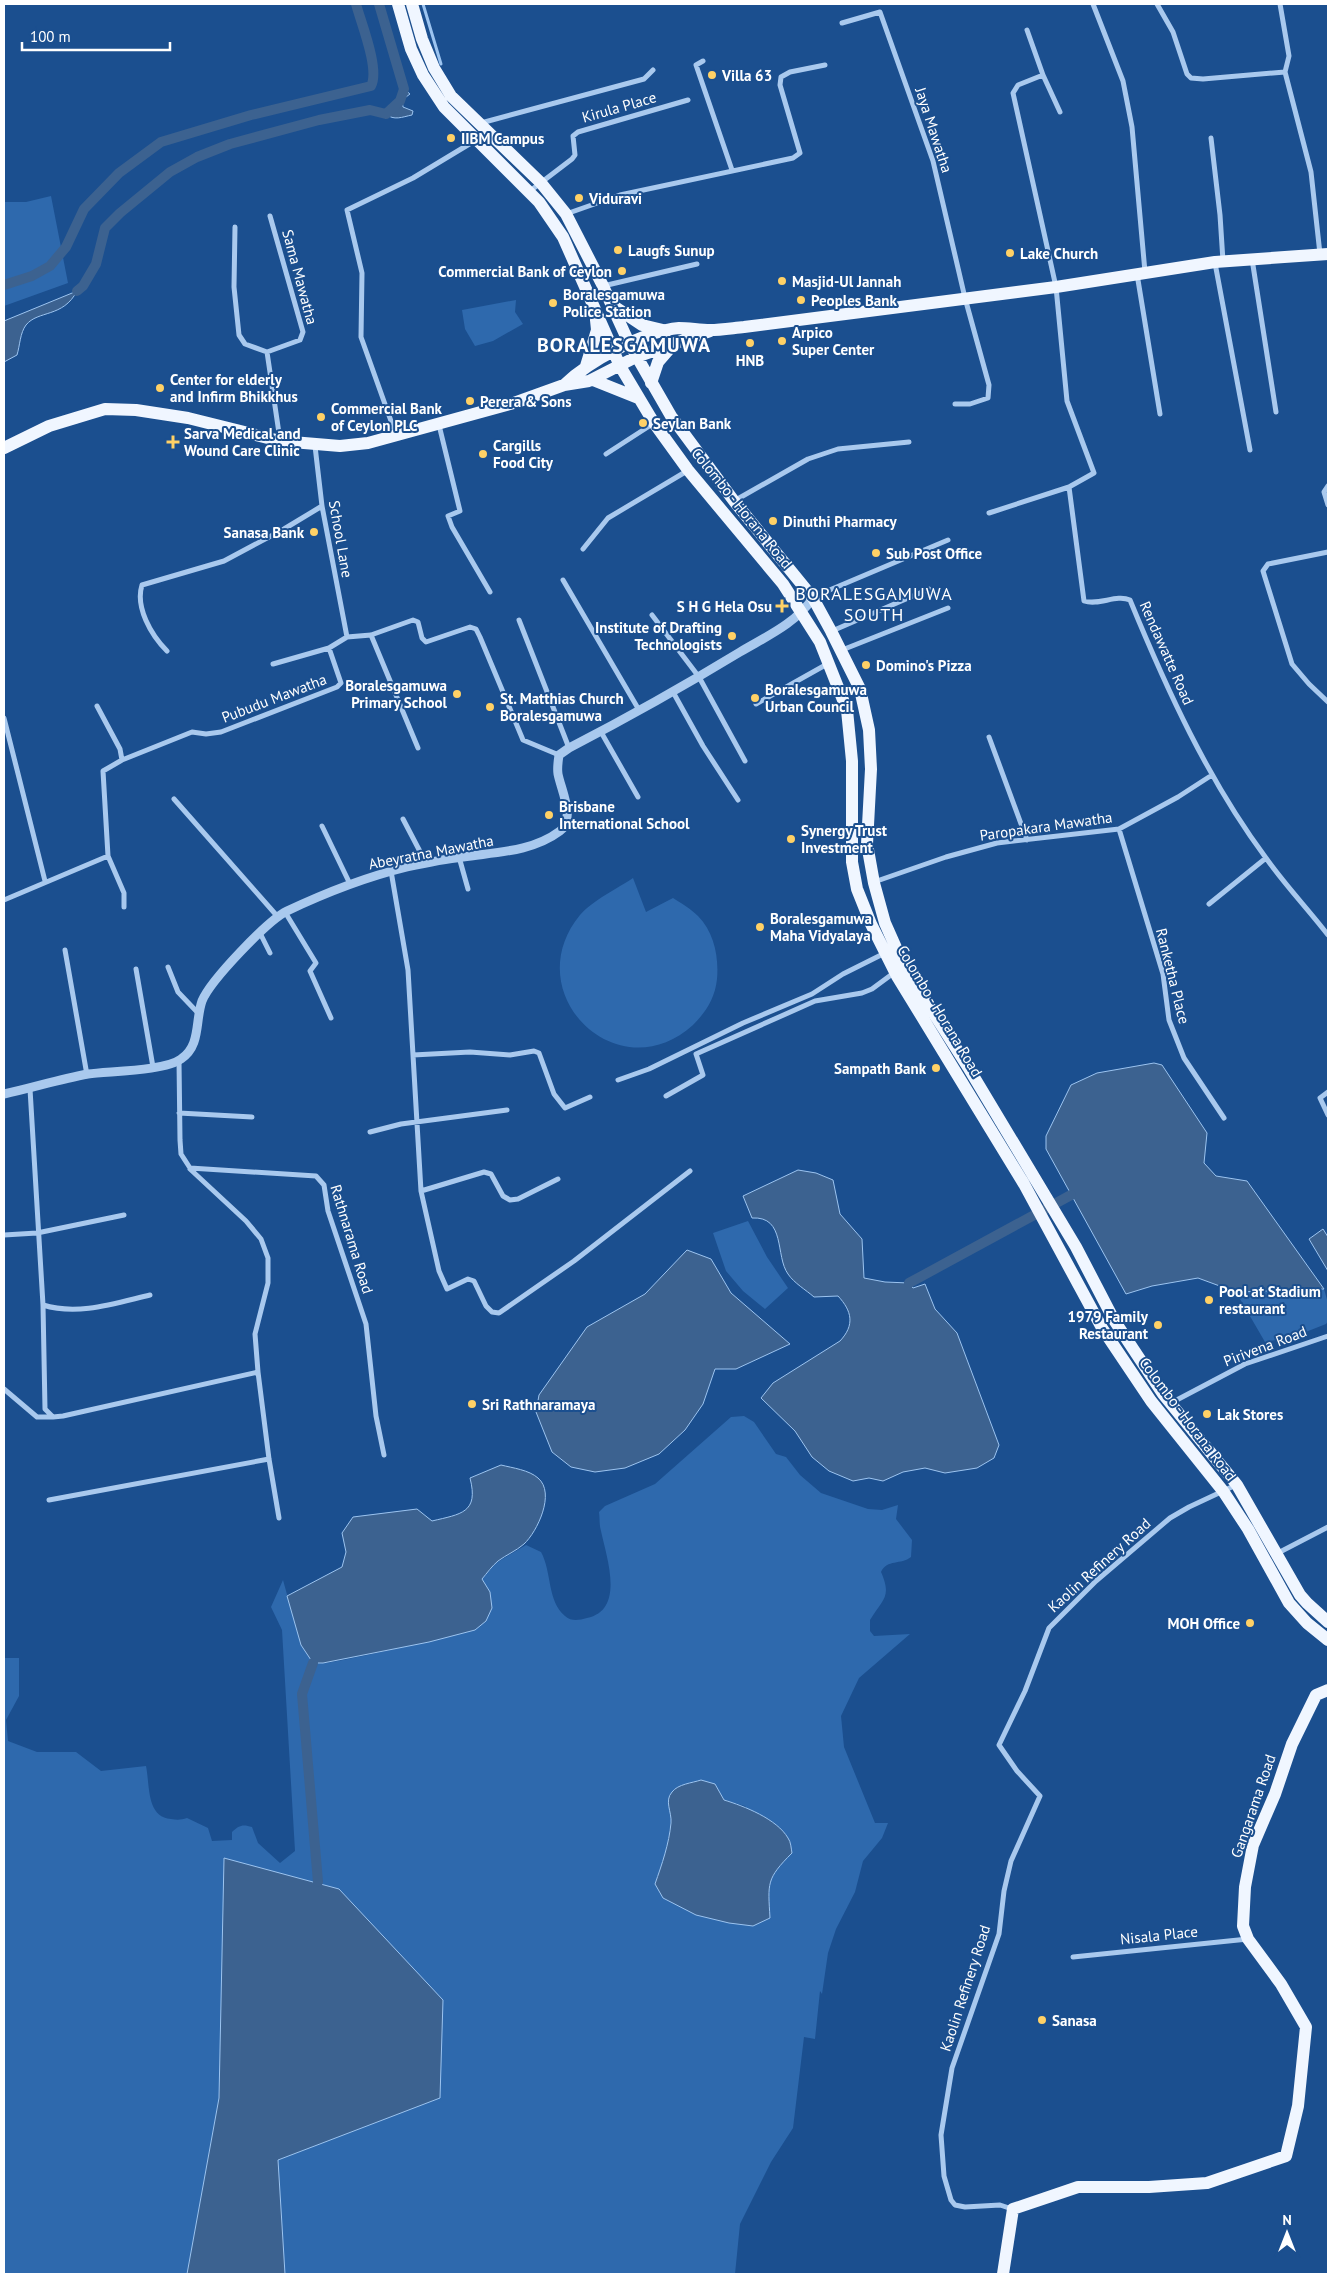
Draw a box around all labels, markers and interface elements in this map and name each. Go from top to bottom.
scale bar [22,20,170,52]
text: 100 m [30,27,71,46]
place label: Villa 63 [721,66,772,85]
marker: Villa 63 [706,69,718,81]
street label: Jaya Mawatha [911,84,957,175]
street label: Kirula Place [580,87,658,127]
place label: IIBM Campus [461,129,544,148]
marker: IIBM Campus [445,132,457,144]
place label: Viduravi [588,189,642,208]
marker: Viduravi [573,192,585,204]
street label: Sama Mawatha [278,227,322,327]
place label: Laugfs Sunup [628,241,715,260]
marker: Laugfs Sunup [612,244,624,256]
place label: Lake Church [1020,244,1098,263]
marker: Lake Church [1004,247,1016,259]
place label: Commercial Bank of Ceylon [438,262,612,281]
marker: Commercial Bank of Ceylon [616,265,628,277]
place label: Masjid-Ul Jannah [792,272,901,291]
marker: Masjid-Ul Jannah [776,275,788,287]
place label: Boralesgamuwa Police Station [563,285,665,321]
place label: Peoples Bank [811,291,897,310]
marker: Peoples Bank [795,294,807,306]
marker: Boralesgamuwa Police Station [547,297,559,309]
place label: Arpico Super Center [792,323,875,359]
district label: BORALESGAMUWA [537,332,711,358]
marker: Arpico Super Center [776,335,788,347]
marker: HNB [744,337,756,349]
place label: HNB [736,351,764,370]
place label: Center for elderly and Infirm Bhikkhus [170,370,298,406]
marker: Center for elderly and Infirm Bhikkhus [154,382,166,394]
place label: Perera & Sons [480,392,572,411]
marker: Perera & Sons [464,395,476,407]
place label: Commercial Bank of Ceylon PLC [331,399,443,435]
marker: Commercial Bank of Ceylon PLC [315,411,327,423]
place label: Seylan Bank [653,414,732,433]
marker: Seylan Bank [637,417,649,429]
place label: Sarva Medical and Wound Care Clinic [184,424,301,460]
marker: Sarva Medical and Wound Care Clinic [166,435,180,449]
place label: Cargills Food City [493,436,554,472]
street label: Colombo - Horana Road [687,444,797,572]
marker: Cargills Food City [477,448,489,460]
street label: School Lane [325,499,357,579]
place label: Dinuthi Pharmacy [783,512,897,531]
marker: Dinuthi Pharmacy [767,515,779,527]
place label: Sanasa Bank [224,523,305,542]
marker: Sanasa Bank [308,526,320,538]
place label: Sub Post Office [886,544,983,563]
marker: Sub Post Office [870,547,882,559]
district label: BORALESGAMUWA SOUTH [795,582,953,626]
place label: S H G Hela Osu [677,597,772,616]
street label: Rendawatte Road [1136,598,1198,708]
marker: S H G Hela Osu [776,600,788,612]
place label: Institute of Drafting Technologists [595,618,722,654]
marker: Institute of Drafting Technologists [726,630,738,642]
place label: Domino's Pizza [876,656,972,675]
marker: Domino's Pizza [860,659,872,671]
street label: Pubudu Mawatha [219,669,329,727]
place label: Boralesgamuwa Primary School [345,676,448,712]
place label: Boralesgamuwa Urban Council [765,680,867,716]
marker: Boralesgamuwa Primary School [451,688,463,700]
place label: St. Matthias Church Boralesgamuwa [500,689,624,725]
marker: Boralesgamuwa Urban Council [749,692,761,704]
marker: St. Matthias Church Boralesgamuwa [484,701,496,713]
place label: Brisbane International School [559,797,690,833]
street label: Paropakara Mawatha [978,807,1114,845]
marker: Brisbane International School [543,809,555,821]
place label: Synergy Trust Investment [801,821,888,857]
street label: Abeyratna Mawatha [367,831,495,873]
marker: Synergy Trust Investment [785,833,797,845]
place label: Boralesgamuwa Maha Vidyalaya [770,909,872,945]
marker: Boralesgamuwa Maha Vidyalaya [754,921,766,933]
street label: Ranketha Place [1152,926,1194,1026]
street label: Colombo - Horana Road [893,942,987,1080]
place label: Sampath Bank [834,1059,927,1078]
marker: Sampath Bank [930,1062,942,1074]
street label: Rathnarama Road [326,1182,378,1296]
place label: Pool at Stadium restaurant [1219,1282,1321,1318]
marker: Pool at Stadium restaurant [1203,1294,1215,1306]
place label: 1979 Family Restaurant [1067,1307,1149,1343]
marker: 1979 Family Restaurant [1152,1319,1164,1331]
street label: Pirivena Road [1221,1321,1309,1371]
street label: Colombo - Horana Road [1135,1353,1241,1485]
place label: Sri Rathnaramaya [482,1395,595,1414]
marker: Sri Rathnaramaya [466,1398,478,1410]
place label: Lak Stores [1217,1405,1283,1424]
marker: Lak Stores [1201,1408,1213,1420]
street label: Kaolin Refinery Road [1044,1514,1154,1616]
place label: MOH Office [1168,1614,1240,1633]
marker: MOH Office [1244,1617,1256,1629]
street label: Gangarama Road [1226,1752,1280,1860]
street label: Nisala Place [1119,1921,1199,1949]
street label: Kaolin Refinery Road [936,1922,994,2054]
place label: Sanasa [1052,2011,1097,2030]
marker: Sanasa [1036,2014,1048,2026]
north arrow [1262,2208,1312,2258]
text: N [1282,2211,1292,2229]

